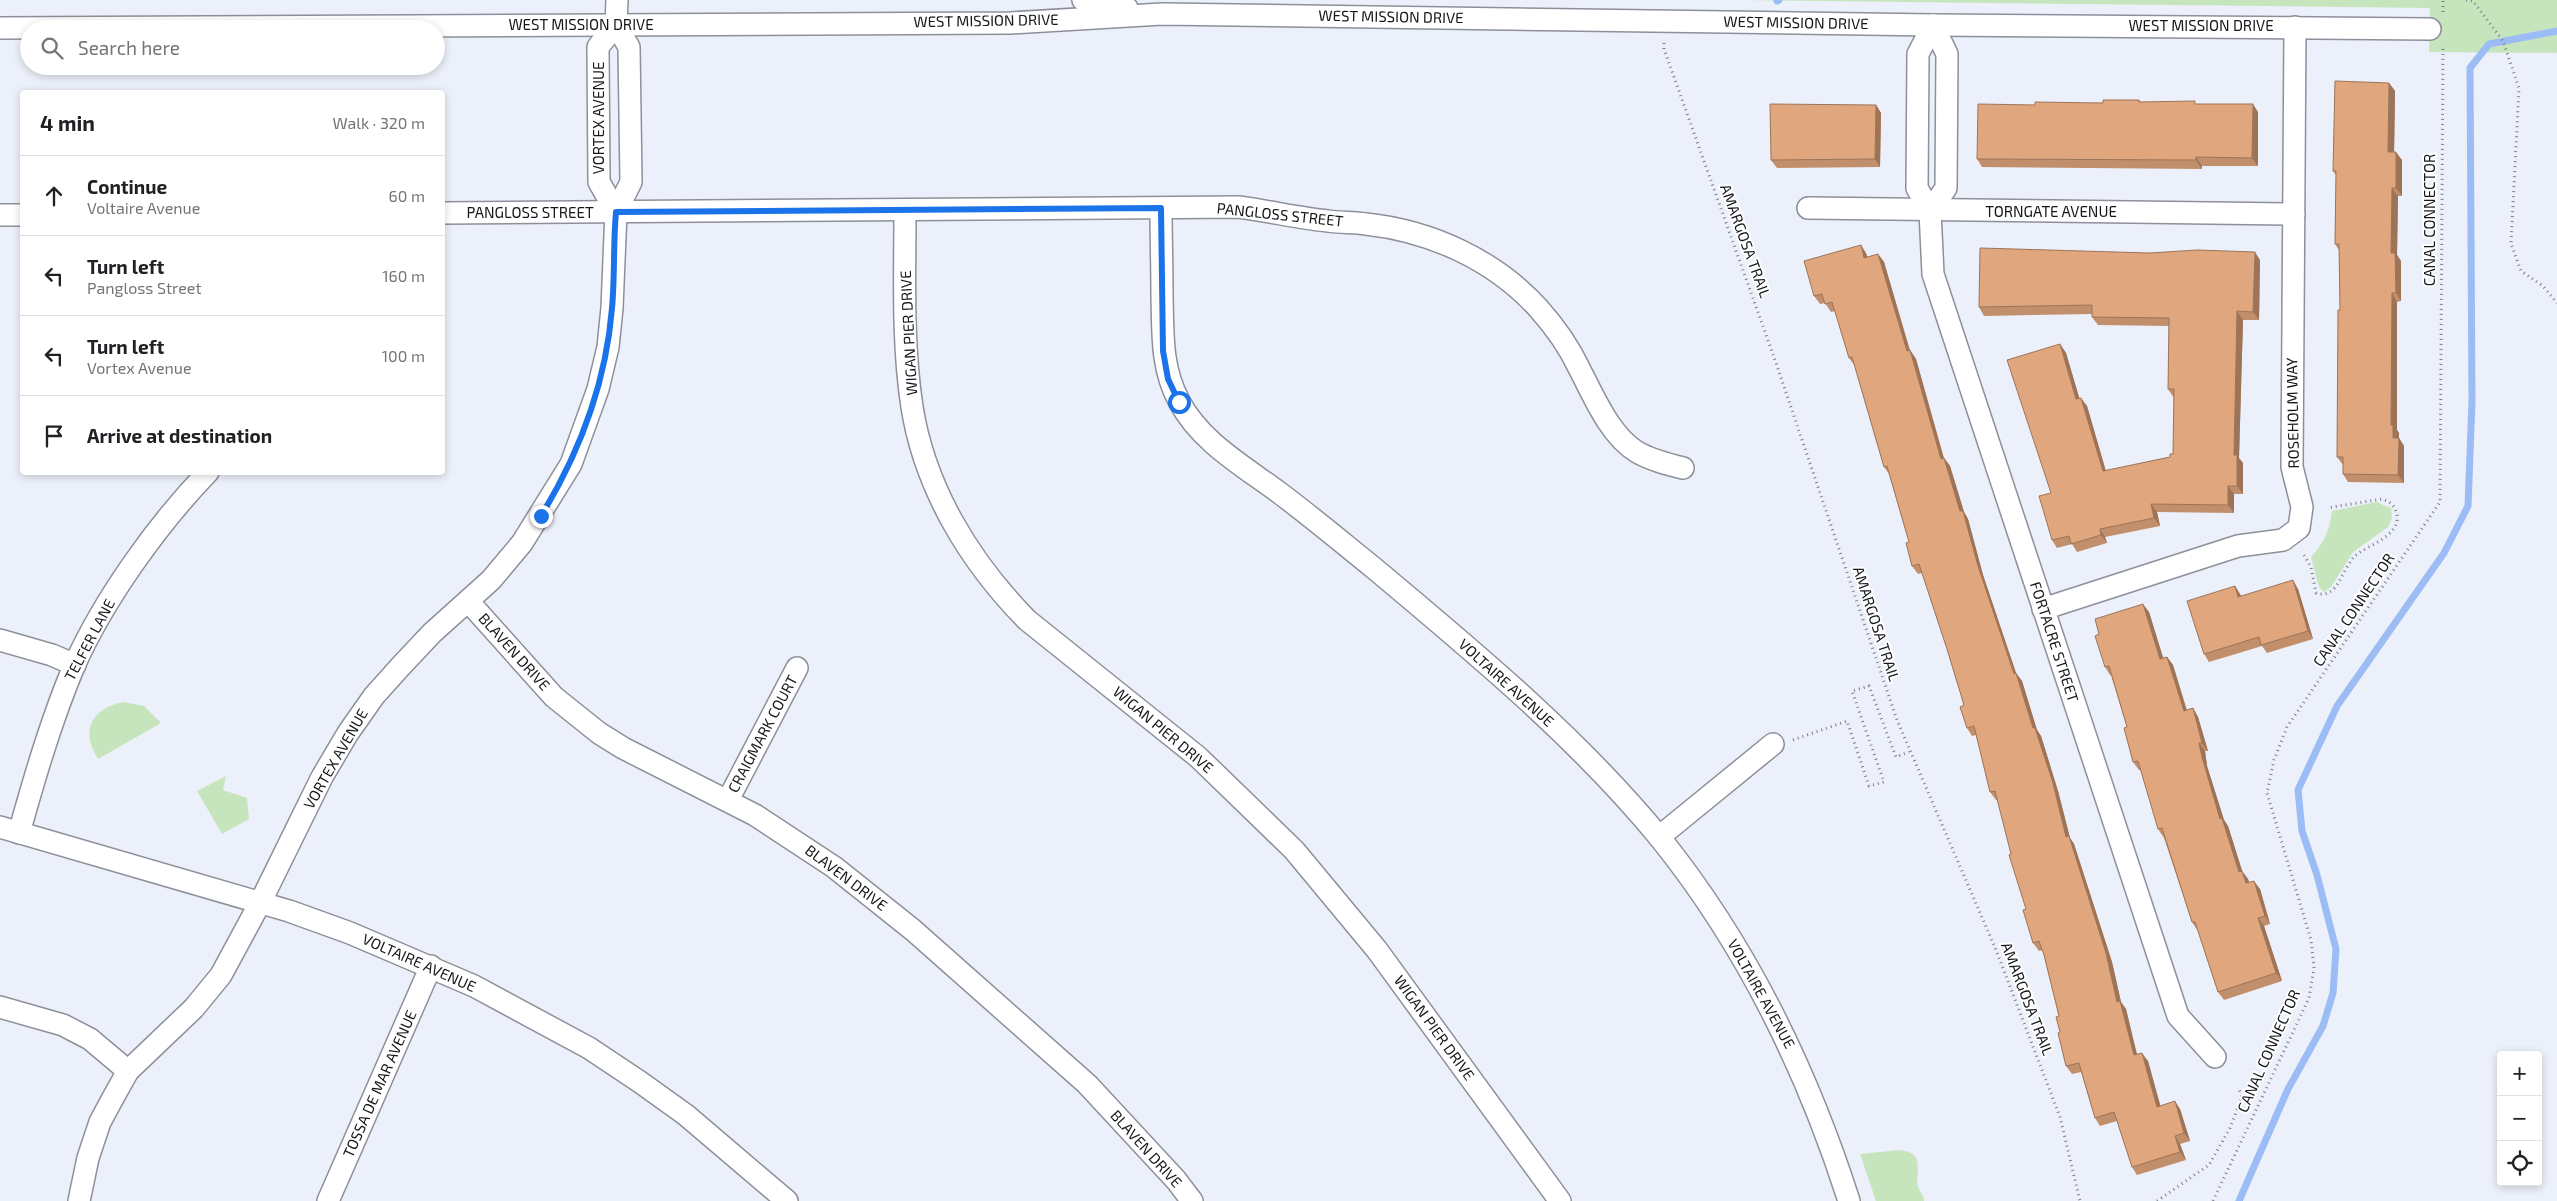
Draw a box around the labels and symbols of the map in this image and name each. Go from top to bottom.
street label: WEST MISSION DRIVE [1318,6,1464,26]
street label: WEST MISSION DRIVE [913,10,1059,30]
street label: WEST MISSION DRIVE [1723,12,1869,32]
street label: WEST MISSION DRIVE [508,15,654,33]
street label: WEST MISSION DRIVE [2128,16,2274,34]
street label: VORTEX AVENUE [589,62,607,174]
street label: CANAL CONNECTOR [2420,154,2438,286]
street label: AMARGOSA TRAIL [1717,181,1775,300]
street label: PANGLOSS STREET [1216,198,1345,230]
street label: TORNGATE AVENUE [1985,202,2117,220]
street label: PANGLOSS STREET [466,203,594,221]
street label: WIGAN PIER DRIVE [896,270,920,396]
street label: ROSEHOLM WAY [2282,357,2302,469]
route start [1168,391,1191,414]
route end [530,505,553,528]
street label: CANAL CONNECTOR [2309,549,2398,669]
street label: AMARGOSA TRAIL [1850,564,1904,684]
street label: FORTACRE STREET [2027,579,2083,705]
street label: TELFER LANE [60,596,118,683]
street label: BLAVEN DRIVE [475,609,554,694]
street label: VOLTAIRE AVENUE [1455,635,1558,730]
street label: CRAIGMARK COURT [724,671,801,795]
street label: WIGAN PIER DRIVE [1110,682,1217,776]
street label: VORTEX AVENUE [299,705,371,812]
street label: BLAVEN DRIVE [802,841,891,914]
street label: VOLTAIRE AVENUE [360,929,479,995]
street label: VOLTAIRE AVENUE [1724,936,1799,1051]
street label: AMARGOSA TRAIL [1998,939,2058,1058]
street label: WIGAN PIER DRIVE [1391,971,1479,1083]
street label: CANAL CONNECTOR [2233,986,2303,1115]
street label: TOSSA DE MAR AVENUE [338,1007,420,1160]
street label: BLAVEN DRIVE [1107,1106,1186,1191]

